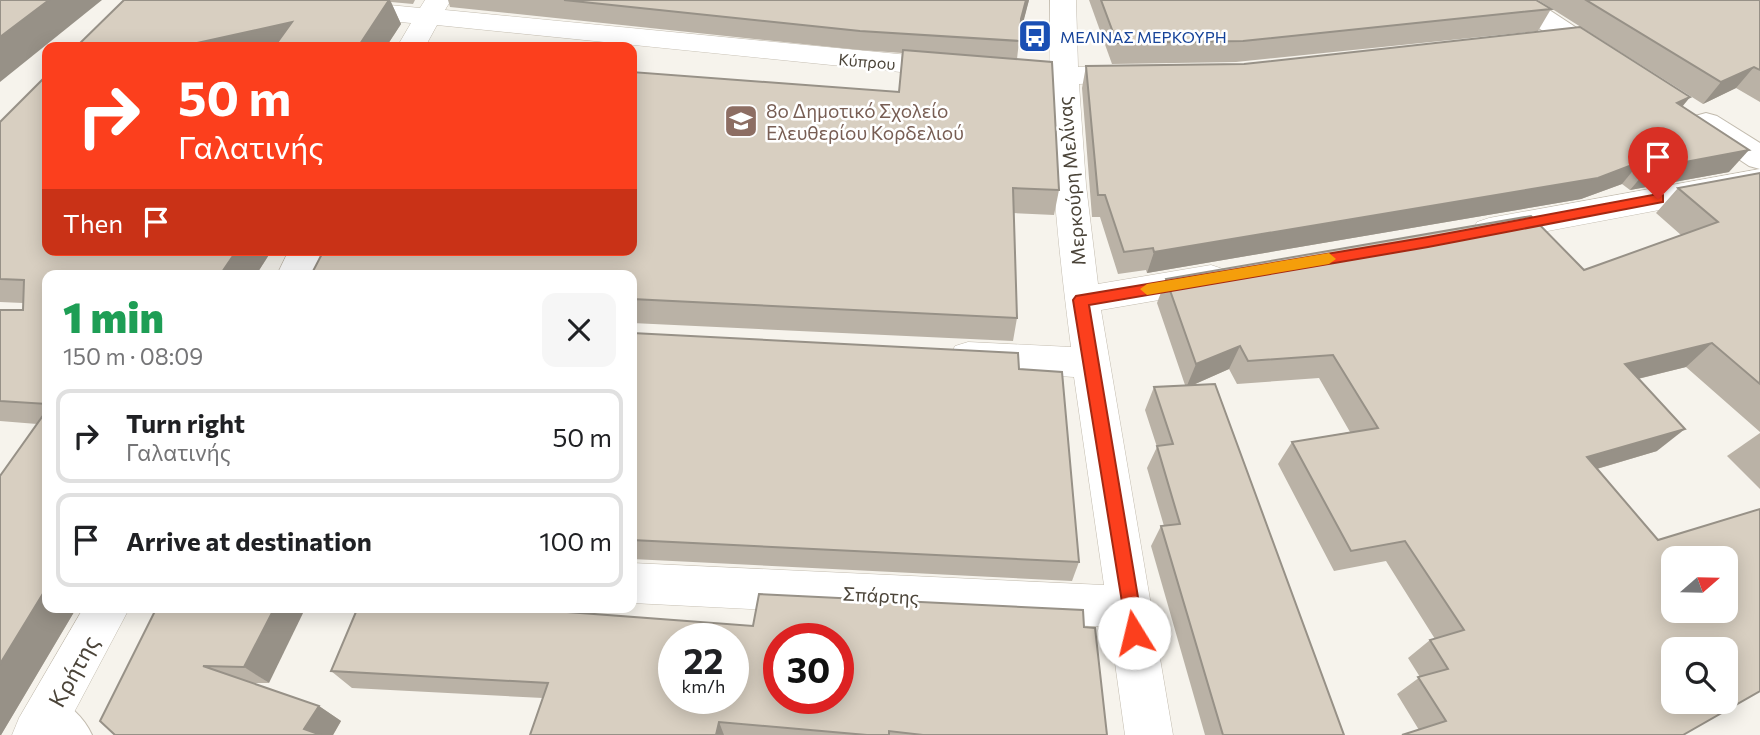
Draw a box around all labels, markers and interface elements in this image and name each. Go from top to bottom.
bus stop icon: ΜΕΛΙΝΑΣ ΜΕΡΚΟΥΡΗ [1016,17,1054,55]
place label: ΜΕΛΙΝΑΣ ΜΕΡΚΟΥΡΗ [1060,27,1227,46]
street label: Κύπρου [838,49,896,73]
text: 50 m [178,66,291,126]
icon: right [63,70,154,161]
street label: Μερκούρη Μελίνας [1052,95,1090,267]
place label: 8ο Δημοτικό Σχολείο Ελευθερίου Κορδελιού [766,99,964,144]
school or university icon: 8ο Δημοτικό Σχολείο Ελευθερίου Κορδελιού [722,102,760,140]
text: Γαλατινής [178,126,324,166]
pin [1628,127,1688,199]
icon: arrive [1639,138,1677,176]
icon: arrive [137,203,175,241]
text: Then [63,207,123,238]
text: 1 min [63,290,164,342]
button: close [542,293,616,367]
text: 150 m · 08:09 [63,342,203,370]
text: Turn right [126,407,245,438]
icon: right [67,417,105,455]
text: 50 m [552,421,612,452]
text: Γαλατινής [126,438,231,466]
icon: arrive [67,521,105,559]
text: Arrive at destination [126,525,372,556]
text: 100 m [539,525,612,556]
north arrow [1661,546,1738,623]
map controls [1661,546,1738,714]
street label: Σπάρτης [842,582,920,608]
position arrow [1097,596,1171,670]
speed limit sign: 30 [763,623,854,714]
street label: Κρήτης [42,630,104,712]
button: search [1661,637,1738,714]
text: 22 [684,638,723,681]
text: km/h [682,675,725,697]

